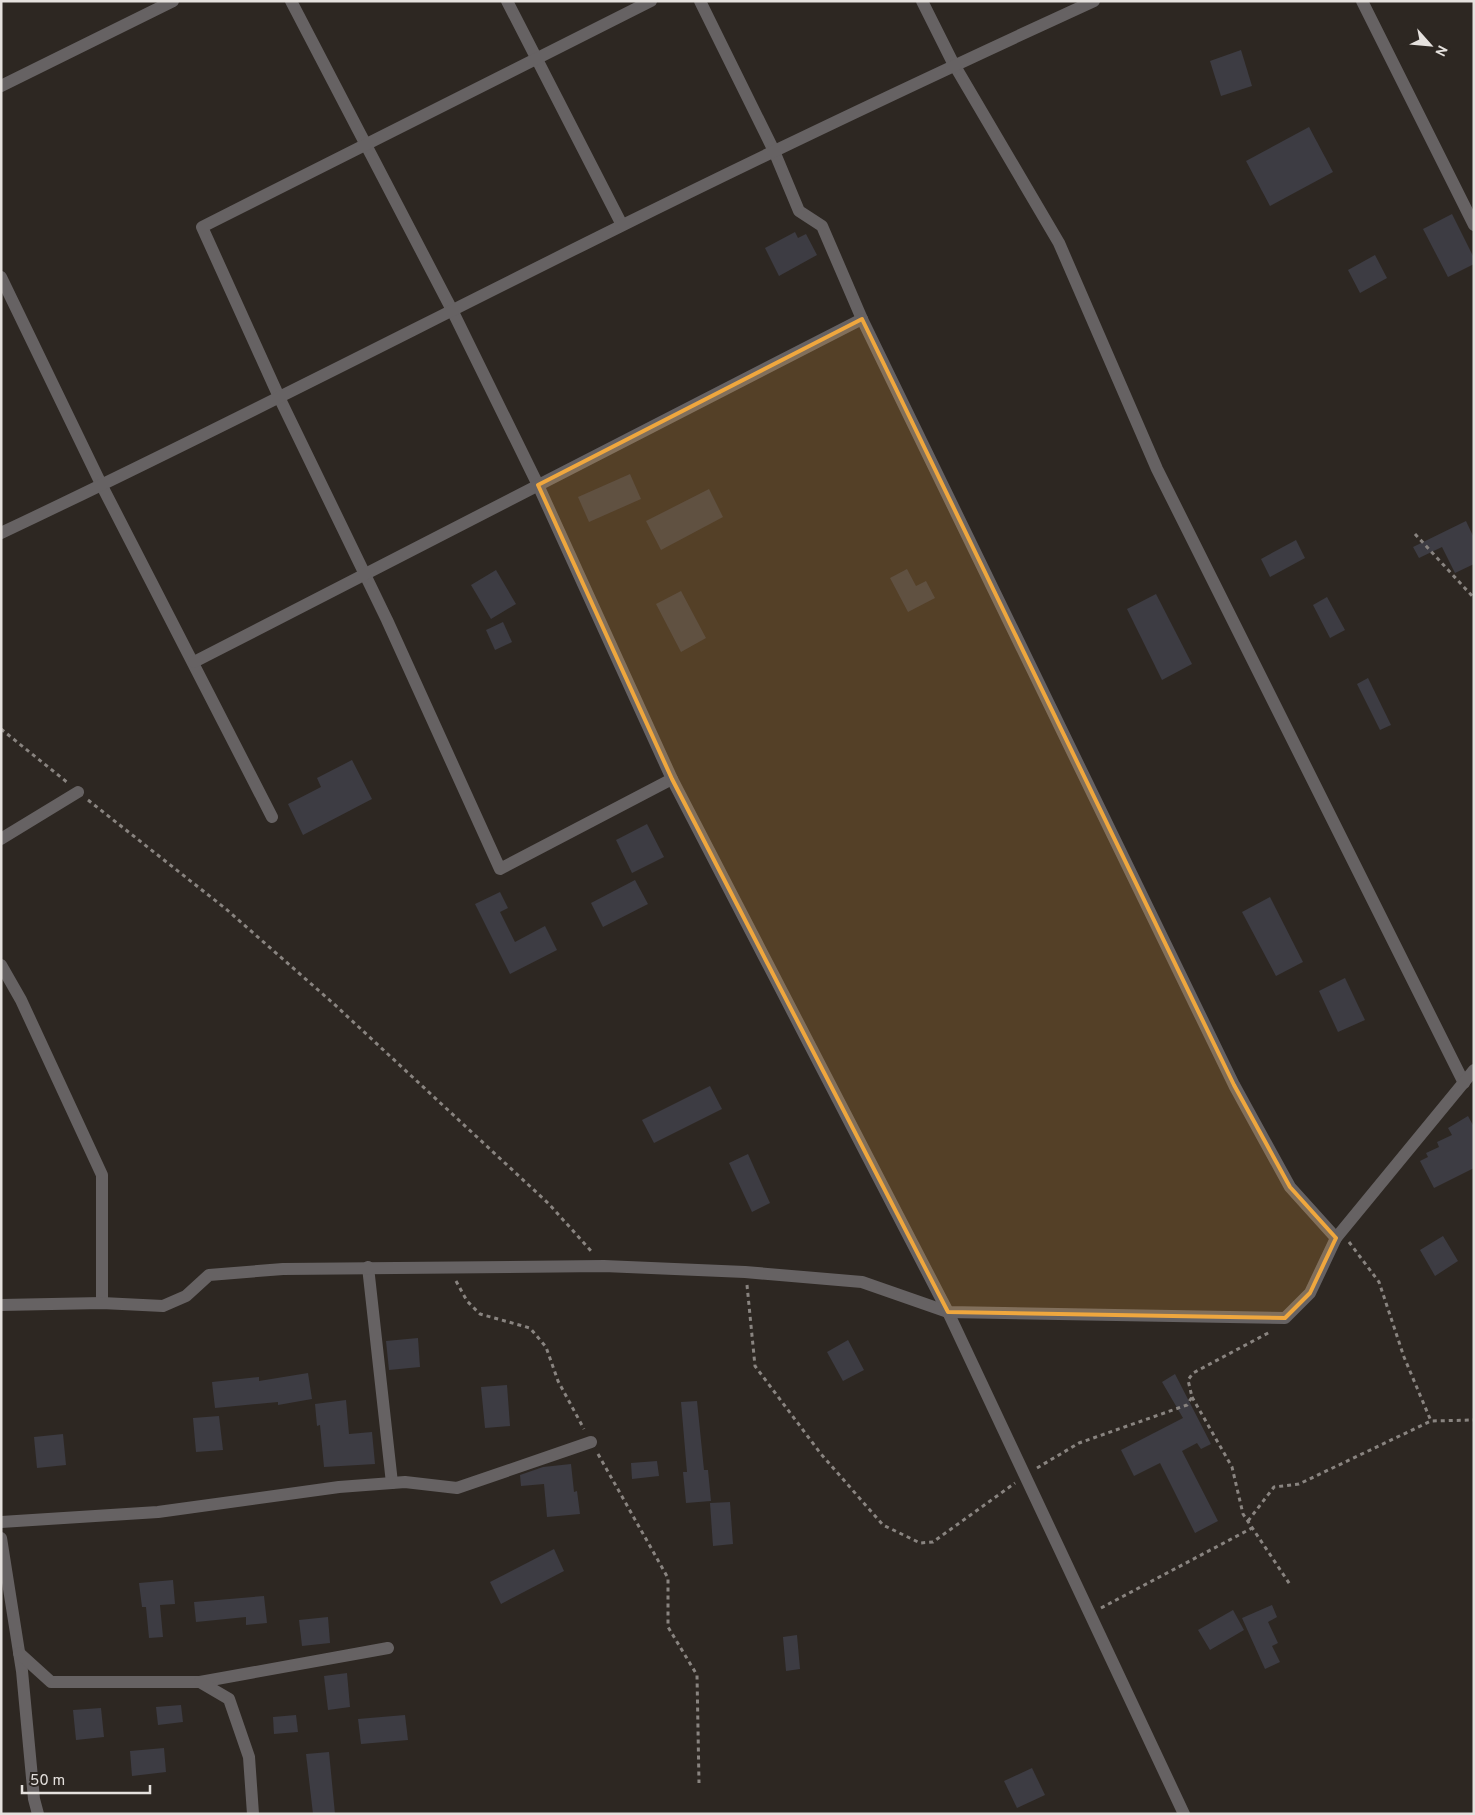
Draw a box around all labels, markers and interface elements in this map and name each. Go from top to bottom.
north arrow [1405,20,1455,70]
text: N [1430,42,1450,59]
scale bar [22,1762,150,1794]
text: 50 m [30,1772,65,1791]

